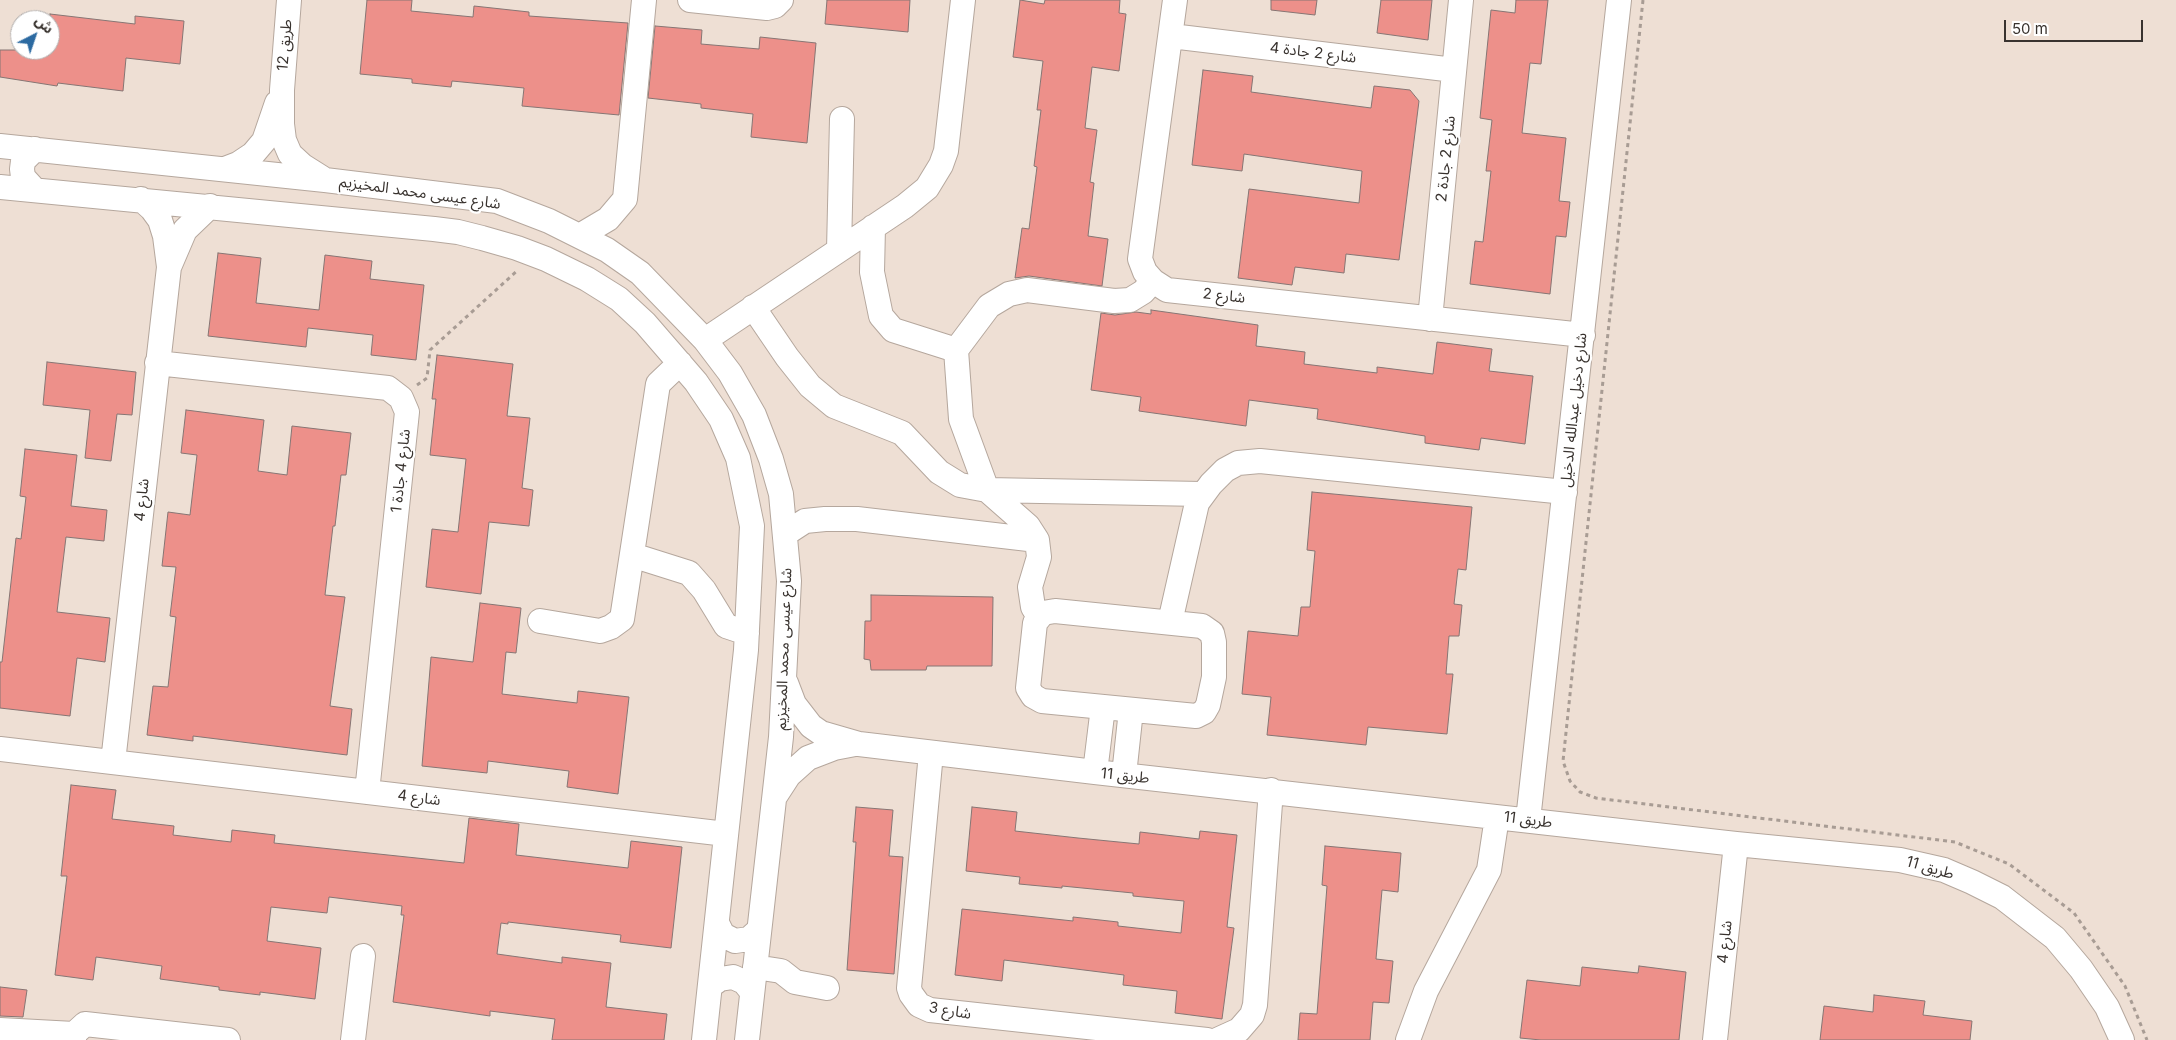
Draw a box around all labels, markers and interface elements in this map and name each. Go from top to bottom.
north arrow [10,10,60,60]
scale bar [2006,10,2145,42]
text: ش [32,11,57,37]
street label: طريق 12 [274,18,296,72]
text: 50 m [2012,19,2048,38]
street label: شارع 2 جادة 4 [1269,39,1357,67]
street label: شارع 2 جادة 2 [1433,115,1459,203]
street label: شارع عيسى محمد المخيزيم [338,173,502,213]
street label: شارع 2 [1202,285,1246,307]
street label: شارع دخيل عبدالله الدخيل [1557,332,1591,488]
street label: شارع 4 جادة 1 [388,428,414,514]
street label: شارع 4 [131,478,153,522]
street label: شارع عيسى محمد المخيزيم [772,567,796,731]
street label: طريق 11 [1100,765,1150,787]
street label: شارع 4 [396,786,442,810]
street label: طريق 11 [1503,808,1553,832]
street label: طريق 11 [1904,853,1956,883]
street label: شارع 4 [1714,920,1736,964]
street label: شارع 3 [927,999,973,1023]

